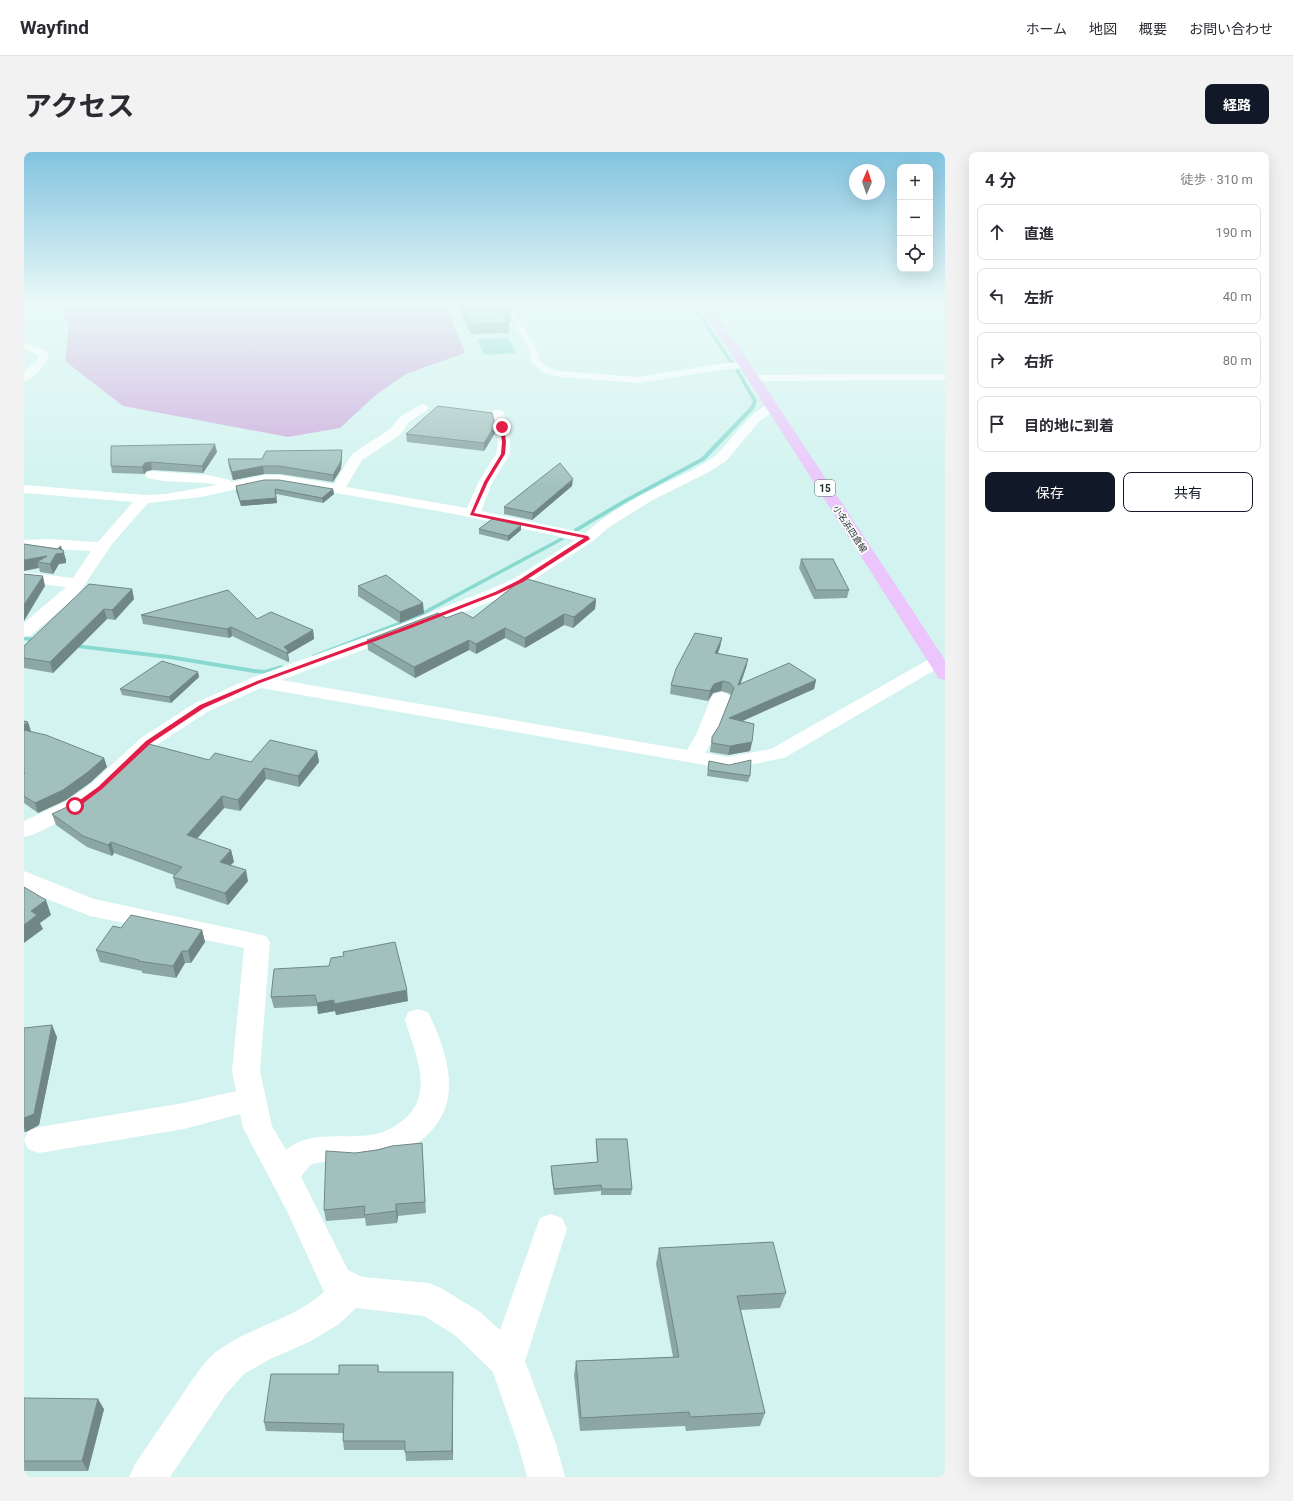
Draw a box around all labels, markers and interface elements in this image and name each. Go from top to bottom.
text: Wayfind [20,16,89,39]
text: ホーム [1025,21,1067,37]
text: 地図 [1089,21,1117,37]
text: 概要 [1139,21,1167,37]
text: お問い合わせ [1189,21,1273,37]
button: 経路 [1205,84,1269,124]
text: アクセス [24,90,135,123]
north arrow [849,164,885,200]
map controls [897,164,933,272]
button: + [897,164,933,200]
text: 4 分 [985,170,1016,190]
text: 徒歩 · 310 m [1181,172,1253,187]
button: − [897,200,933,236]
icon: ahead [986,221,1008,243]
text: 直進 [1024,225,1054,243]
text: 190 m [1215,225,1252,240]
button: locate [897,236,933,272]
icon: left [986,285,1008,307]
text: 左折 [1024,289,1054,307]
text: 40 m [1223,289,1252,304]
icon: right [986,349,1008,371]
text: 右折 [1024,353,1054,371]
text: 80 m [1223,353,1252,368]
icon: arrive [986,413,1008,435]
text: 目的地に到着 [1024,417,1114,435]
route end [493,418,511,436]
button: 保存 [985,472,1115,512]
button: 共有 [1123,472,1253,512]
road number: 15 [815,480,835,496]
street label: 小名浜四倉線 [831,504,869,555]
route start [66,797,84,815]

